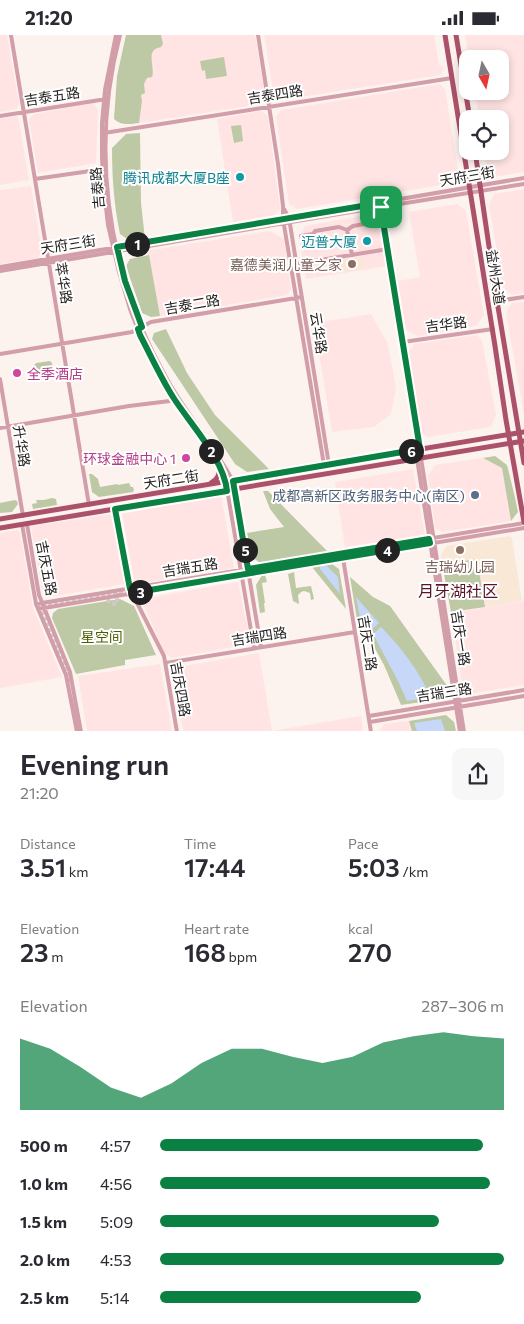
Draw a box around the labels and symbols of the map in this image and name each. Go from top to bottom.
north arrow [459,50,509,100]
street label: 吉泰四路 [246,81,304,107]
street label: 吉泰五路 [23,83,81,109]
street label: 天府三街 [438,163,496,189]
street label: 吉泰路 [87,166,107,210]
place label: 腾讯成都大厦B座 [123,169,230,186]
marker: 腾讯成都大厦B座 [234,171,246,183]
pin [360,186,402,228]
street label: 天府三街 [39,231,97,257]
pin: 1 [124,231,150,257]
place label: 迈普大厦 [301,233,357,250]
marker: 迈普大厦 [361,235,373,247]
street label: 益州大道 [483,248,509,306]
place label: 嘉德美润儿童之家 [230,256,342,273]
marker: 嘉德美润儿童之家 [346,258,358,270]
street label: 萃华路 [52,261,76,305]
street label: 吉泰二路 [163,291,221,317]
street label: 云华路 [307,311,331,355]
street label: 吉华路 [424,313,468,335]
place label: 全季酒店 [27,365,83,382]
marker: 全季酒店 [11,367,23,379]
street label: 升华路 [10,424,34,468]
pin: 2 [198,439,224,463]
pin: 6 [398,439,424,463]
place label: 环球金融中心 1 [83,450,176,467]
marker: 环球金融中心 1 [180,452,192,464]
street label: 天府二街 [142,466,200,492]
place label: 成都高新区政务服务中心(南区) [272,487,465,504]
marker: 成都高新区政务服务中心(南区) [469,489,481,501]
pin: 5 [232,537,258,563]
pin: 4 [374,537,400,563]
street label: 吉庆五路 [33,539,61,597]
marker: 吉瑞幼儿园 [454,544,466,556]
street label: 吉瑞五路 [161,554,219,580]
place label: 吉瑞幼儿园 [425,558,495,575]
pin: 3 [128,579,152,605]
district label: 月牙湖社区 [418,581,498,600]
street label: 吉庆一路 [448,609,474,667]
street label: 吉庆二路 [355,614,381,672]
street label: 吉瑞四路 [230,623,288,649]
park label: 星空间 [81,628,123,645]
street label: 吉庆四路 [168,660,194,718]
street label: 吉瑞三路 [415,679,473,705]

